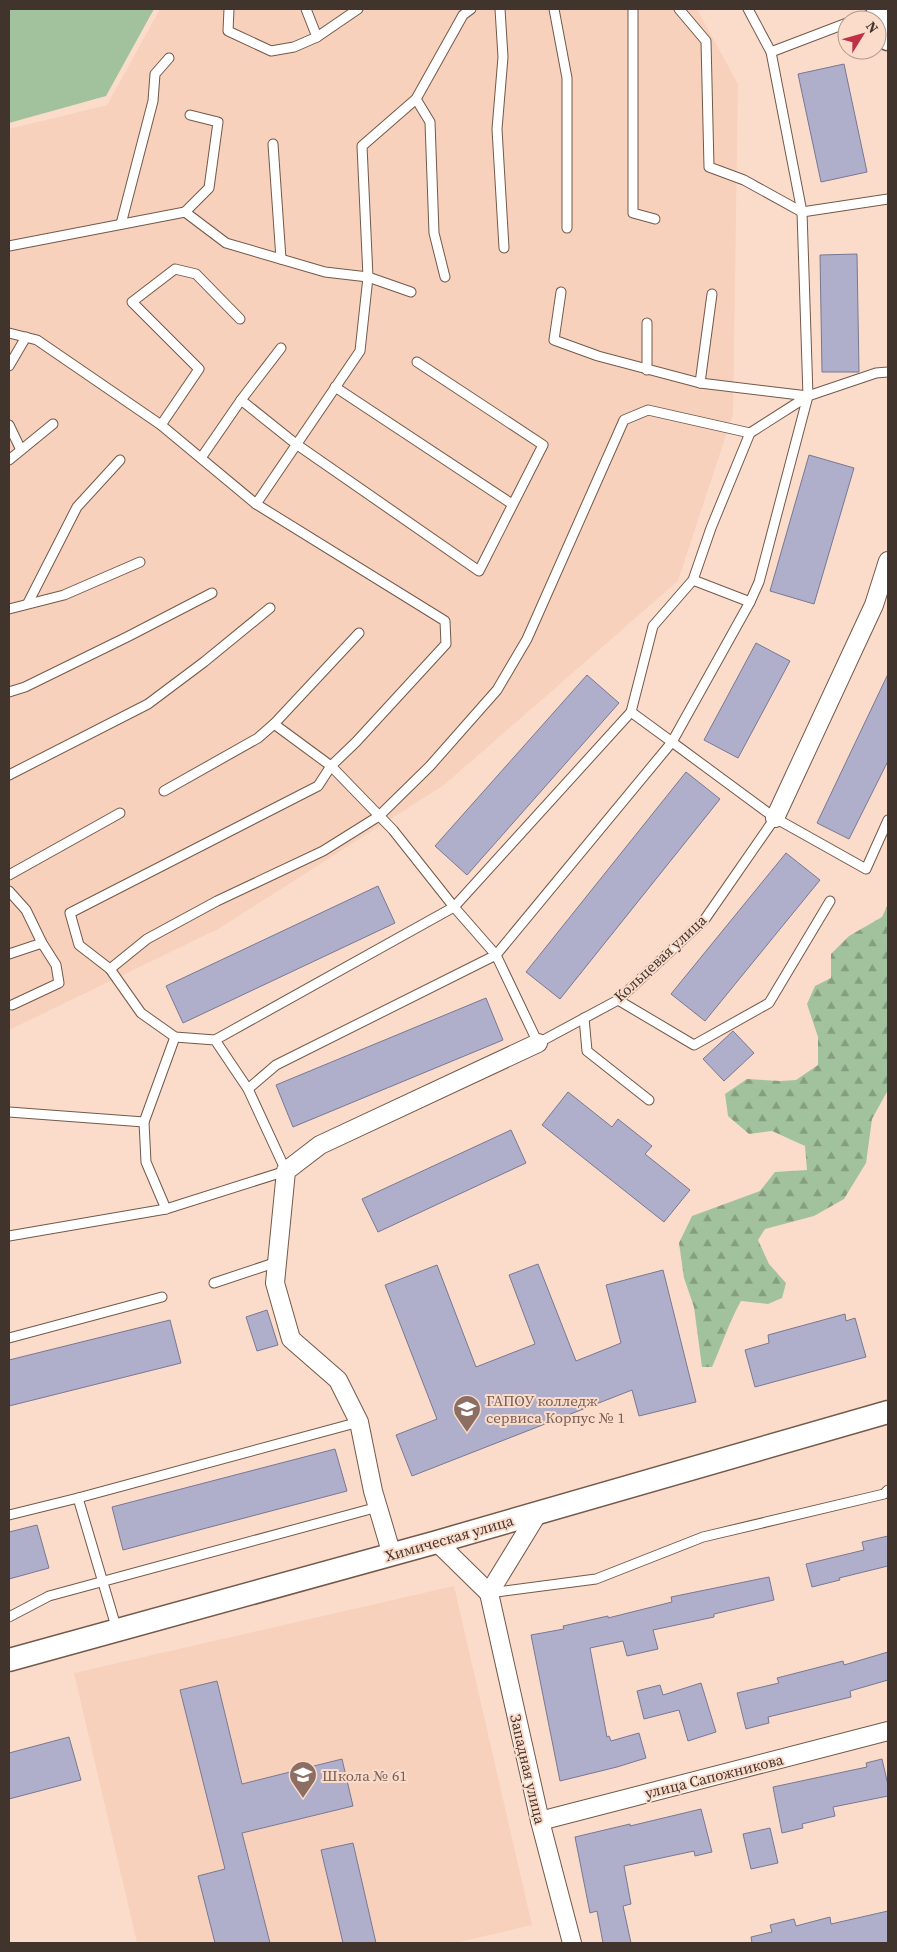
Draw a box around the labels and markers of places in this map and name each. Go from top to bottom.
place label: ГАПОУ колледж сервиса Корпус № 1 [486,1390,625,1428]
school or university icon: ГАПОУ колледж сервиса Корпус № 1 [452,1394,482,1433]
school or university icon: Школа № 61 [288,1760,318,1799]
place label: Школа № 61 [322,1765,407,1786]

